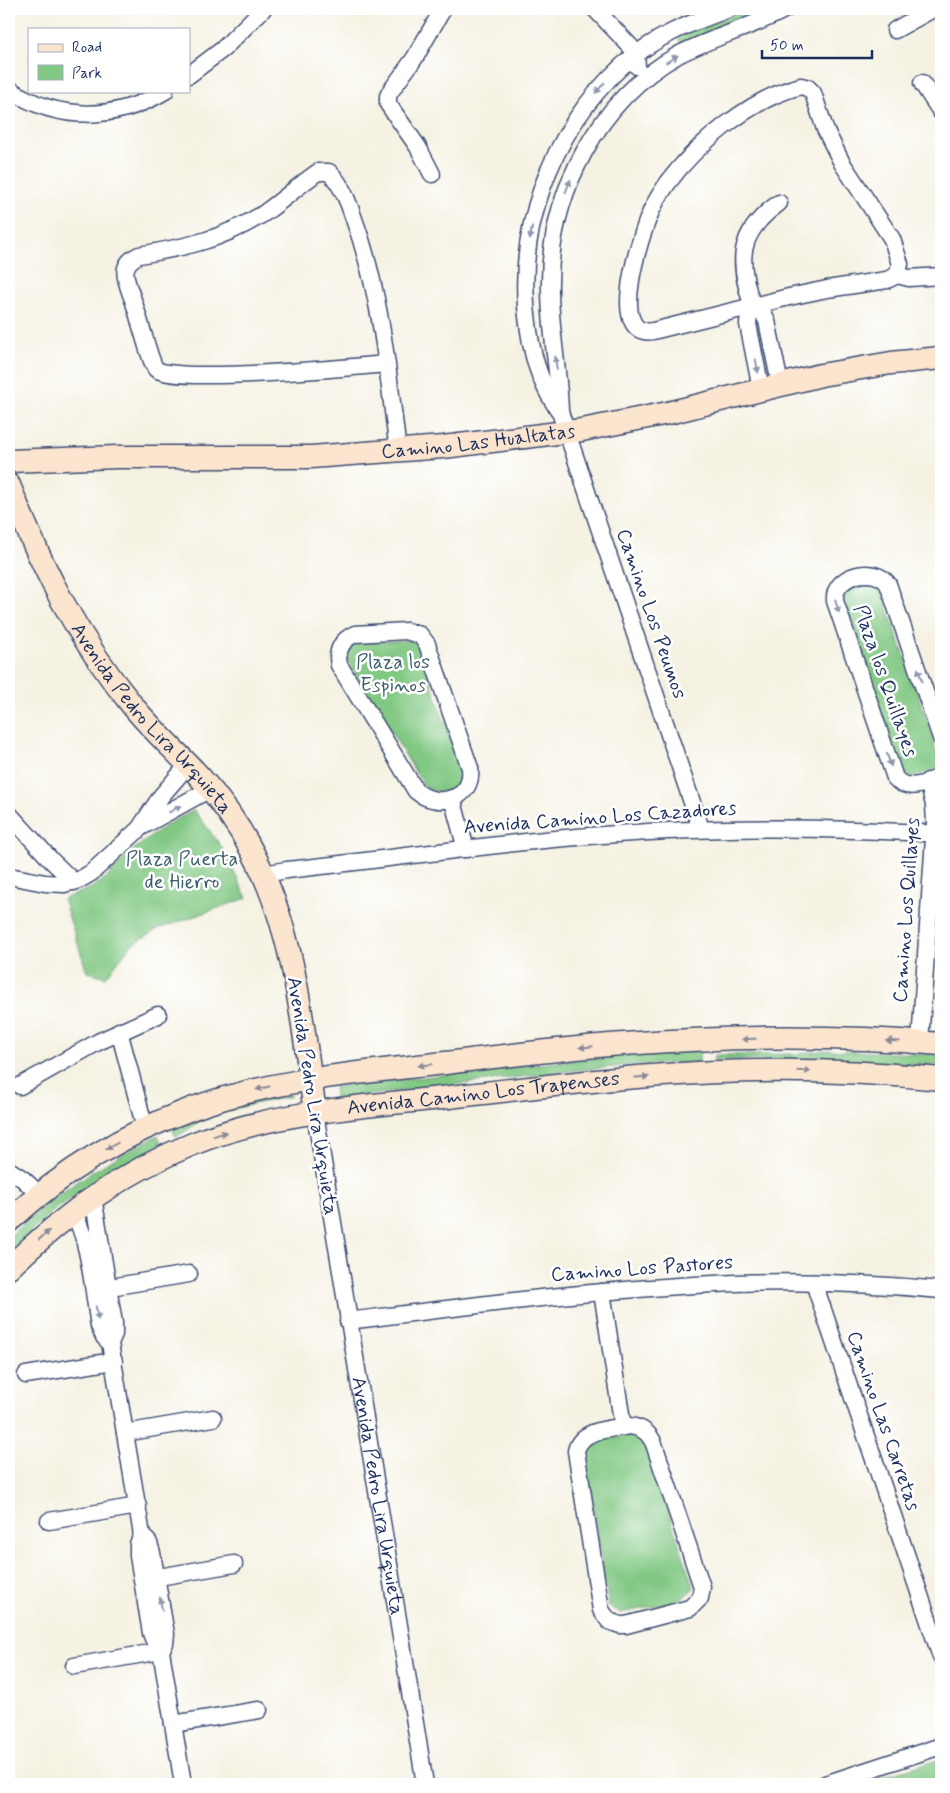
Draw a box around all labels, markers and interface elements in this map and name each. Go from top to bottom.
legend [28,28,190,92]
scale bar [762,28,872,60]
text: 50 m [770,36,804,56]
text: Road [72,38,102,58]
one-way arrow [666,54,679,63]
text: Park [72,64,102,84]
one-way arrow [594,82,606,94]
one-way arrow [565,179,573,193]
one-way arrow [526,225,534,241]
one-way arrow [552,355,560,371]
one-way arrow [753,358,761,374]
street label: Camino Las Hualtatas [380,417,577,465]
street label: Camino Los Peumos [609,525,693,703]
one-way arrow [834,598,842,613]
street label: Plaza los Quillayes [846,601,924,761]
street label: Avenida Pedro Lira Urquieta [64,618,239,820]
park label: Plaza los Espinos [356,649,430,699]
one-way arrow [916,667,924,682]
one-way arrow [885,753,893,768]
street label: Avenida Camino Los Cazadores [463,795,738,841]
one-way arrow [168,804,181,813]
street label: Camino Los Quillayes [887,816,927,1003]
park label: Plaza Puerta de Hierro [126,846,238,896]
street label: Avenida Pedro Lira Urquieta [280,975,344,1217]
one-way arrow [740,1035,756,1043]
one-way arrow [884,1037,900,1045]
one-way arrow [578,1043,594,1051]
one-way arrow [417,1061,433,1069]
street label: Avenida Camino Los Trapenses [345,1065,621,1121]
one-way arrow [797,1067,813,1075]
one-way arrow [634,1073,650,1081]
one-way arrow [255,1084,270,1092]
one-way arrow [213,1130,228,1138]
one-way arrow [105,1141,118,1150]
one-way arrow [38,1229,50,1241]
street label: Camino Los Pastores [550,1249,734,1289]
one-way arrow [94,1305,102,1321]
street label: Camino Las Carretas [840,1328,927,1515]
street label: Avenida Pedro Lira Urquieta [345,1375,411,1617]
one-way arrow [156,1595,164,1611]

